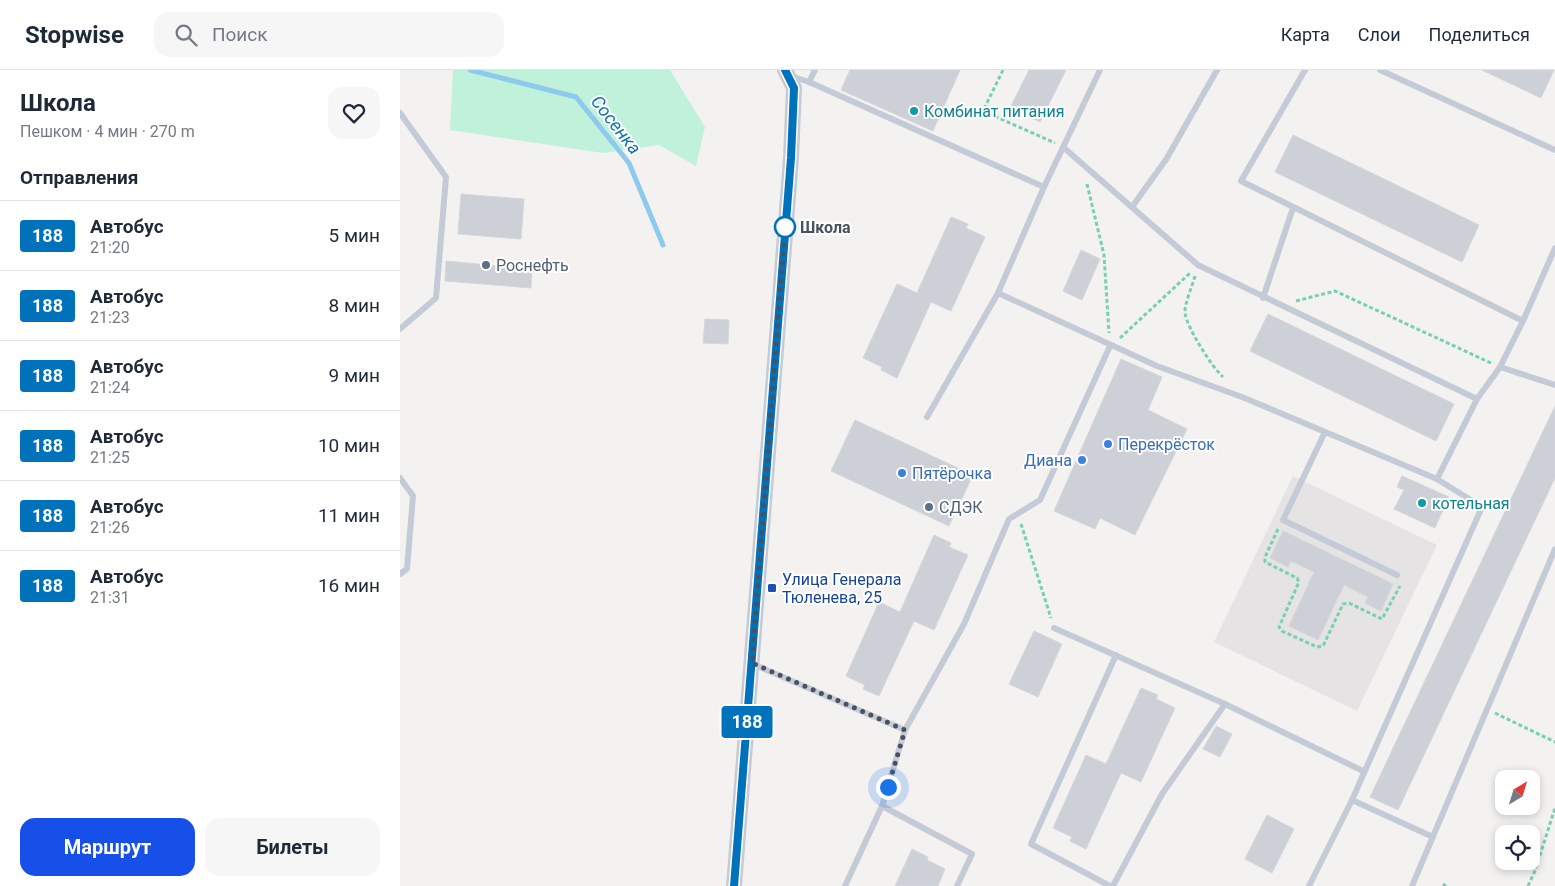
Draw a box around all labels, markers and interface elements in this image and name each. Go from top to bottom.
search box [154,12,504,57]
text: Stopwise [25,21,124,49]
icon: search [172,21,200,49]
text: Поиск [212,23,267,46]
text: Карта [1281,24,1330,45]
text: Слои [1358,24,1401,45]
text: Поделиться [1429,24,1530,45]
button: heart [328,87,380,139]
text: Школа [20,89,96,117]
water label: Сосенка [587,91,646,158]
place label: Комбинат питания [924,102,1064,121]
marker: Комбинат питания [908,105,920,117]
text: Пешком · 4 мин · 270 m [20,122,195,141]
text: Отправления [20,166,138,189]
text: Автобус [90,215,164,238]
marker: Школа [774,216,796,238]
place label: Школа [800,218,851,237]
text: 5 мин [329,224,380,247]
text: 188 [32,225,63,246]
text: 21:20 [90,238,130,257]
place label: Роснефть [496,256,569,275]
marker: Роснефть [480,259,492,271]
text: Автобус [90,285,164,308]
text: 8 мин [329,294,380,317]
text: 188 [32,295,63,316]
text: 21:23 [90,308,130,327]
text: Автобус [90,355,164,378]
text: 9 мин [329,364,380,387]
text: 188 [32,365,63,386]
text: 21:24 [90,378,130,397]
text: Автобус [90,425,164,448]
text: 10 мин [318,434,380,457]
text: 188 [32,435,63,456]
place label: Перекрёсток [1118,435,1215,454]
marker: Перекрёсток [1102,438,1114,450]
text: 21:25 [90,448,130,467]
place label: Диана [1024,451,1072,470]
marker: Диана [1076,454,1088,466]
place label: Пятёрочка [912,464,992,483]
marker: Пятёрочка [896,467,908,479]
place label: котельная [1432,494,1510,513]
text: Автобус [90,495,164,518]
marker: котельная [1416,497,1428,509]
place label: СДЭК [939,498,983,517]
marker: СДЭК [923,501,935,513]
text: 11 мин [318,504,380,527]
text: 188 [32,505,63,526]
text: 21:26 [90,518,130,537]
text: Автобус [90,565,164,588]
place label: Улица Генерала Тюленева, 25 [782,570,901,607]
text: 16 мин [318,574,380,597]
text: 188 [32,575,63,596]
marker: Улица Генерала Тюленева, 25 [766,582,778,594]
text: 21:31 [90,588,130,607]
line badge: 188 [718,706,776,738]
text: 188 [732,711,762,732]
north arrow [1495,770,1540,815]
map controls [1495,770,1540,870]
your location [876,775,901,800]
button: Маршрут [20,818,195,876]
button: Билеты [205,818,380,876]
button: locate [1495,825,1540,870]

